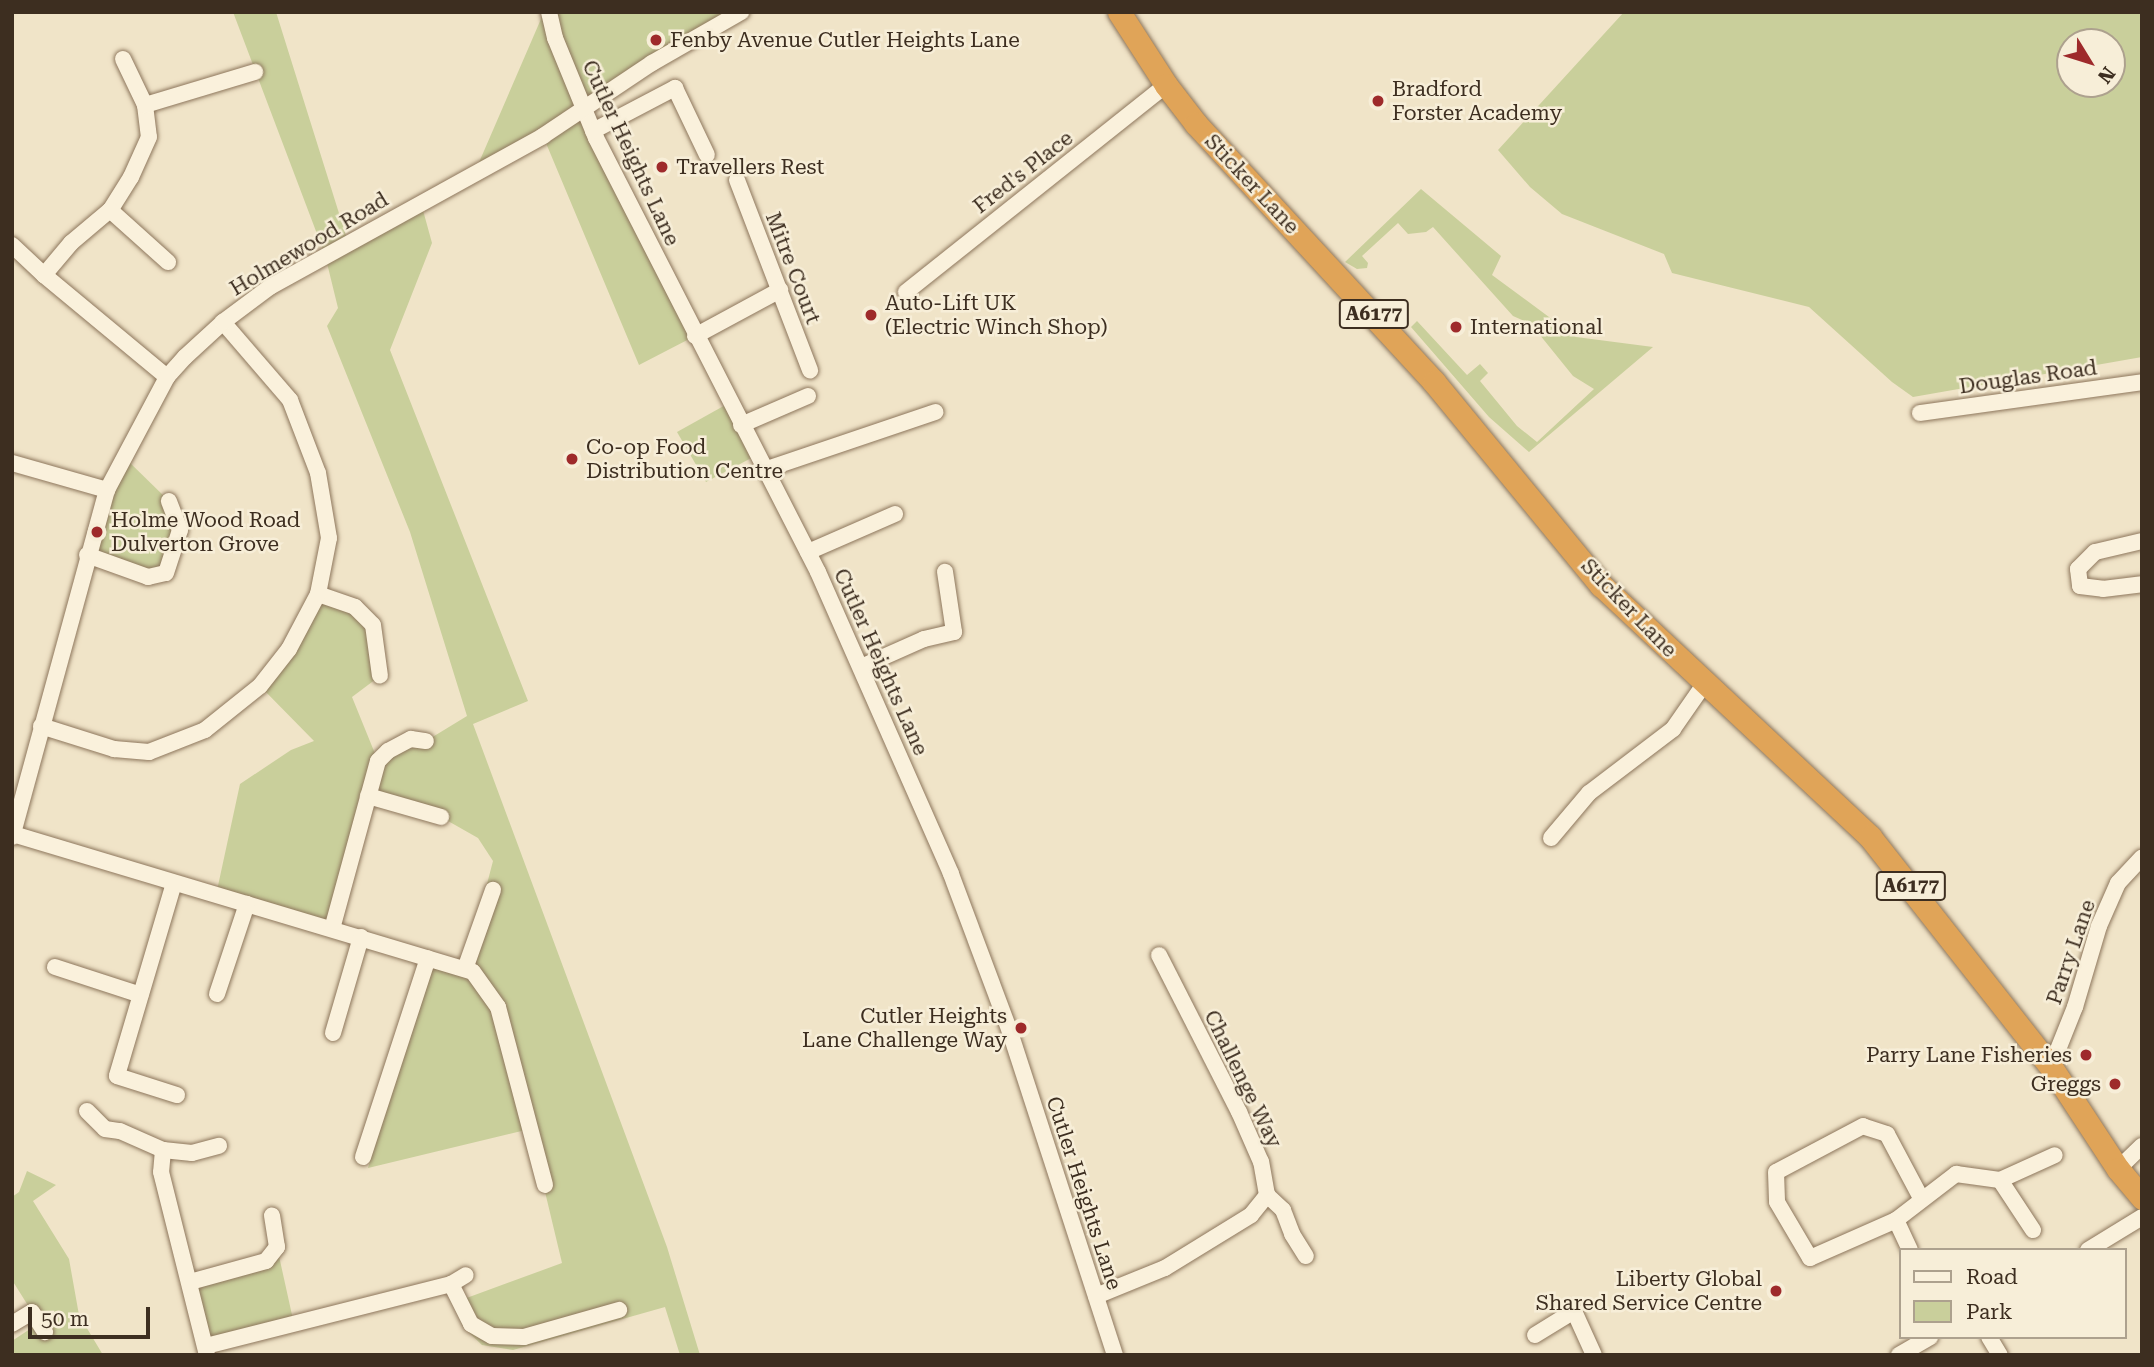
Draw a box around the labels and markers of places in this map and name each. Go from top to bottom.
place label: Fenby Avenue Cutler Heights Lane [670,27,1020,53]
marker: Fenby Avenue Cutler Heights Lane [648,32,664,48]
place label: Bradford Forster Academy [1392,76,1562,126]
marker: Bradford Forster Academy [1370,93,1386,109]
place label: Travellers Rest [676,154,824,180]
marker: Travellers Rest [654,159,670,175]
place label: Auto-Lift UK (Electric Winch Shop) [885,290,1108,340]
marker: Auto-Lift UK (Electric Winch Shop) [863,307,879,323]
place label: International [1470,314,1603,340]
marker: International [1448,319,1464,335]
place label: Co-op Food Distribution Centre [586,434,783,484]
marker: Co-op Food Distribution Centre [564,451,580,467]
place label: Holme Wood Road Dulverton Grove [111,507,300,557]
marker: Holme Wood Road Dulverton Grove [89,524,105,540]
place label: Cutler Heights Lane Challenge Way [802,1003,1007,1053]
marker: Cutler Heights Lane Challenge Way [1013,1020,1029,1036]
place label: Parry Lane Fisheries [1866,1042,2072,1068]
marker: Parry Lane Fisheries [2078,1047,2094,1063]
place label: Greggs [2031,1071,2101,1097]
marker: Greggs [2107,1076,2123,1092]
place label: Liberty Global Shared Service Centre [1536,1266,1762,1316]
marker: Liberty Global Shared Service Centre [1768,1283,1784,1299]

